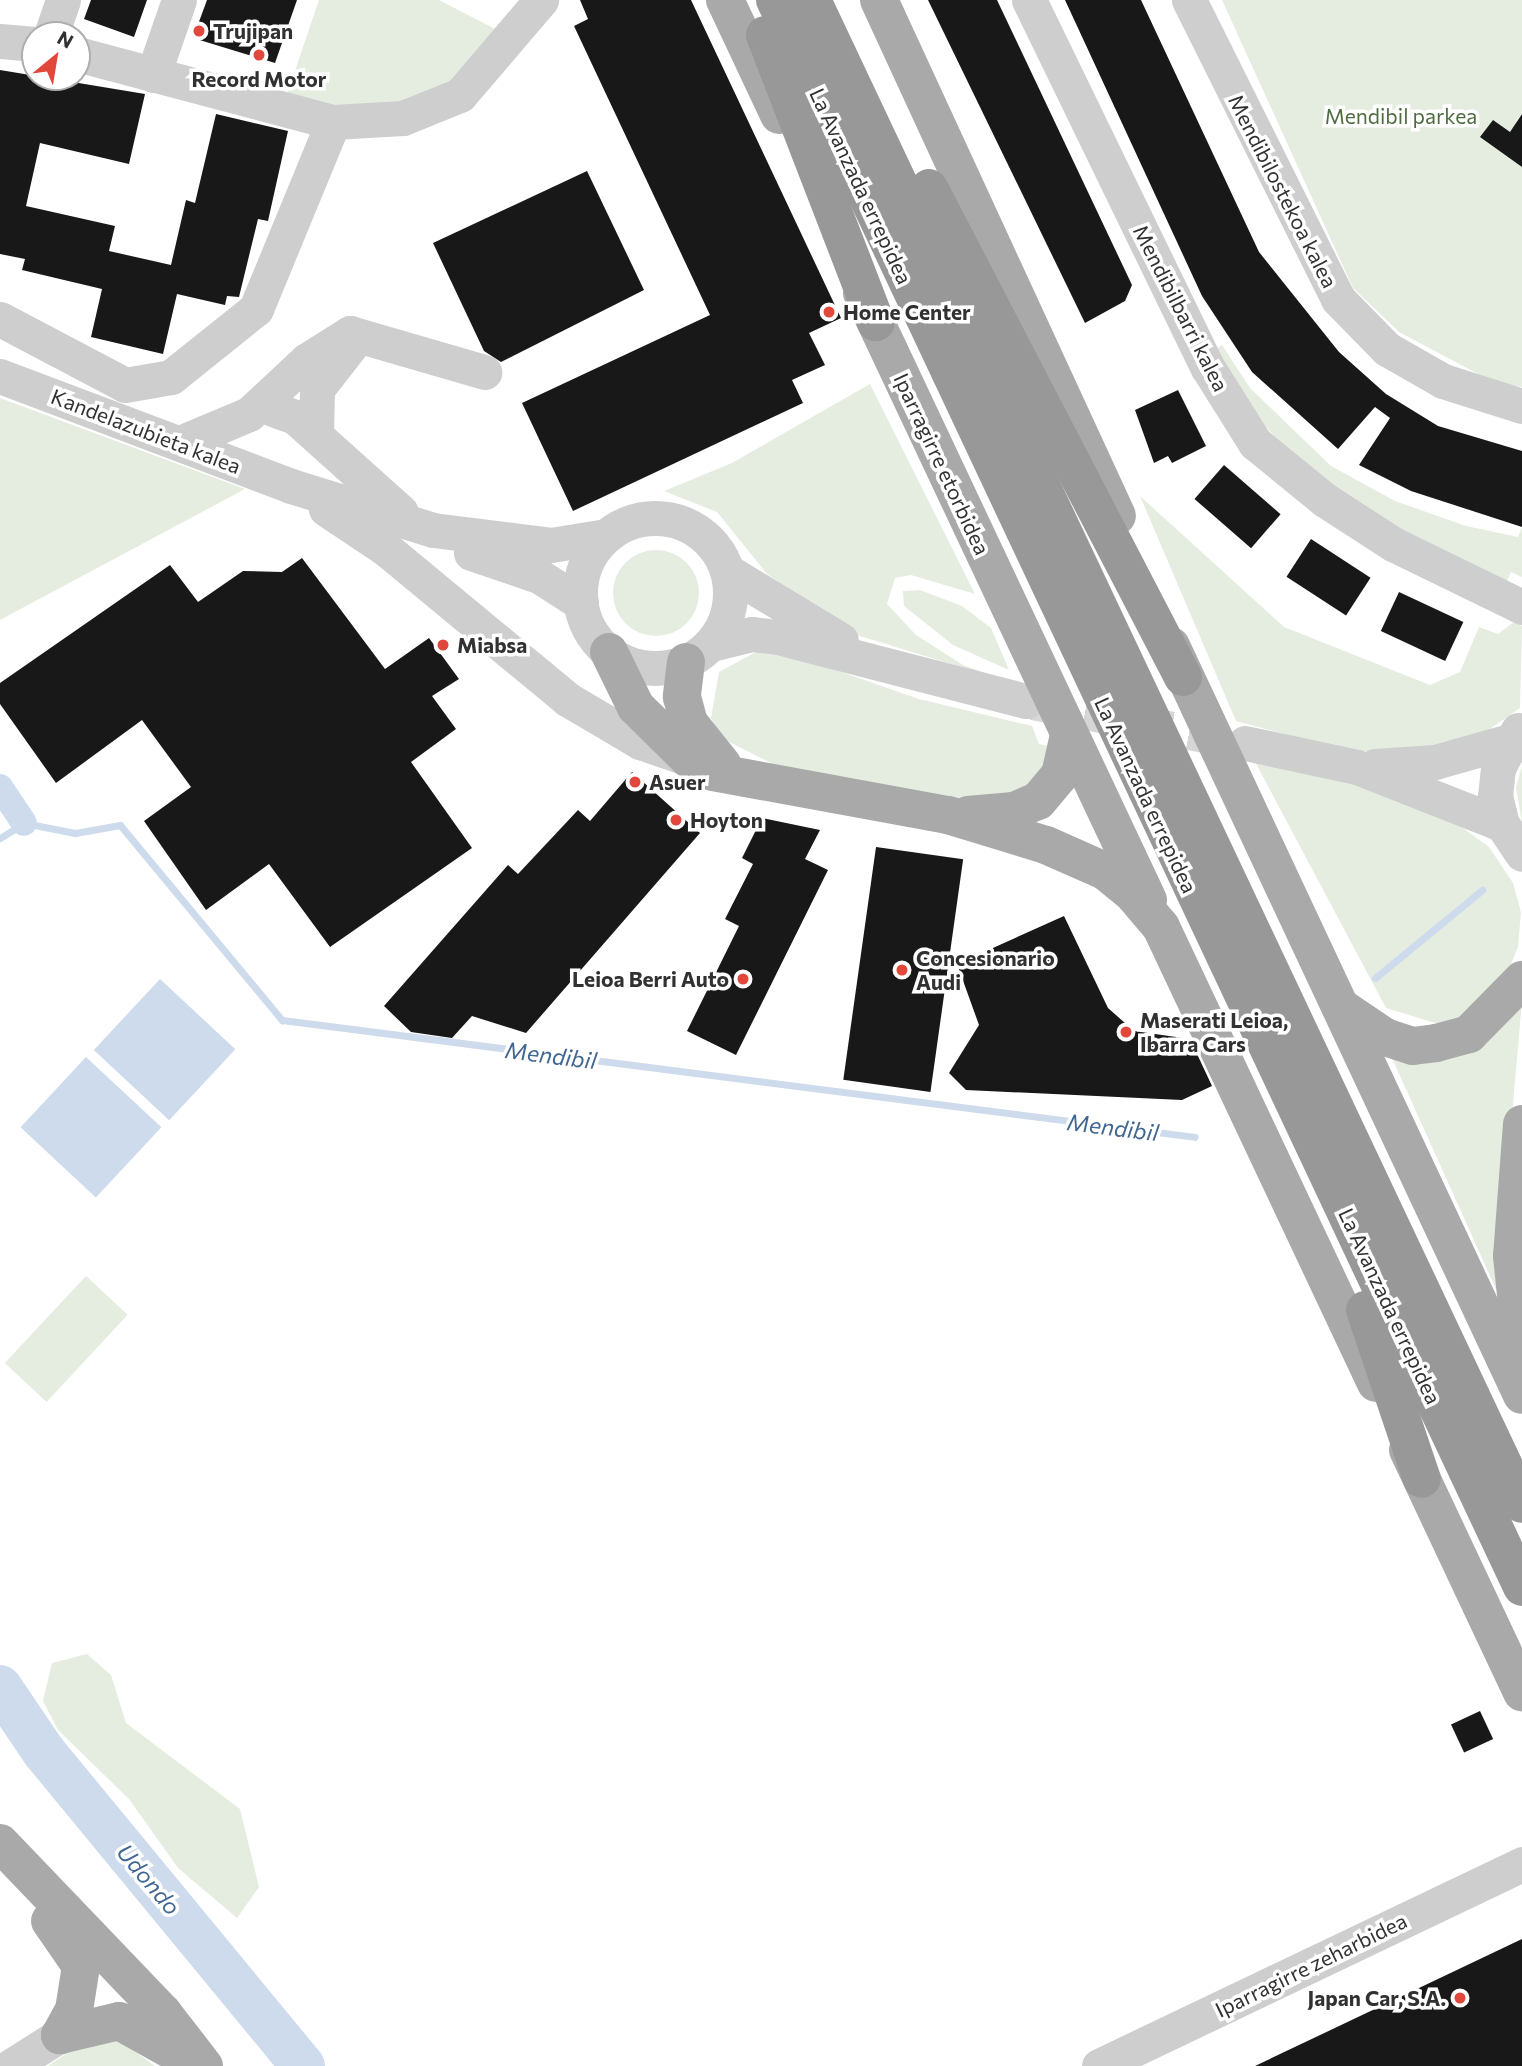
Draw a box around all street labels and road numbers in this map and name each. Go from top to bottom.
street label: La Avanzada errepidea [804,84,918,288]
street label: Mendibilostekoa kalea [1223,90,1343,292]
street label: Mendibilbarri kalea [1128,221,1234,395]
street label: Iparragirre etorbidea [889,369,995,559]
street label: Kandelazubieta kalea [48,383,244,479]
street label: La Avanzada errepidea [1089,693,1203,897]
street label: La Avanzada errepidea [1333,1204,1447,1408]
street label: Iparragirre zeharbidea [1211,1908,1411,2022]

